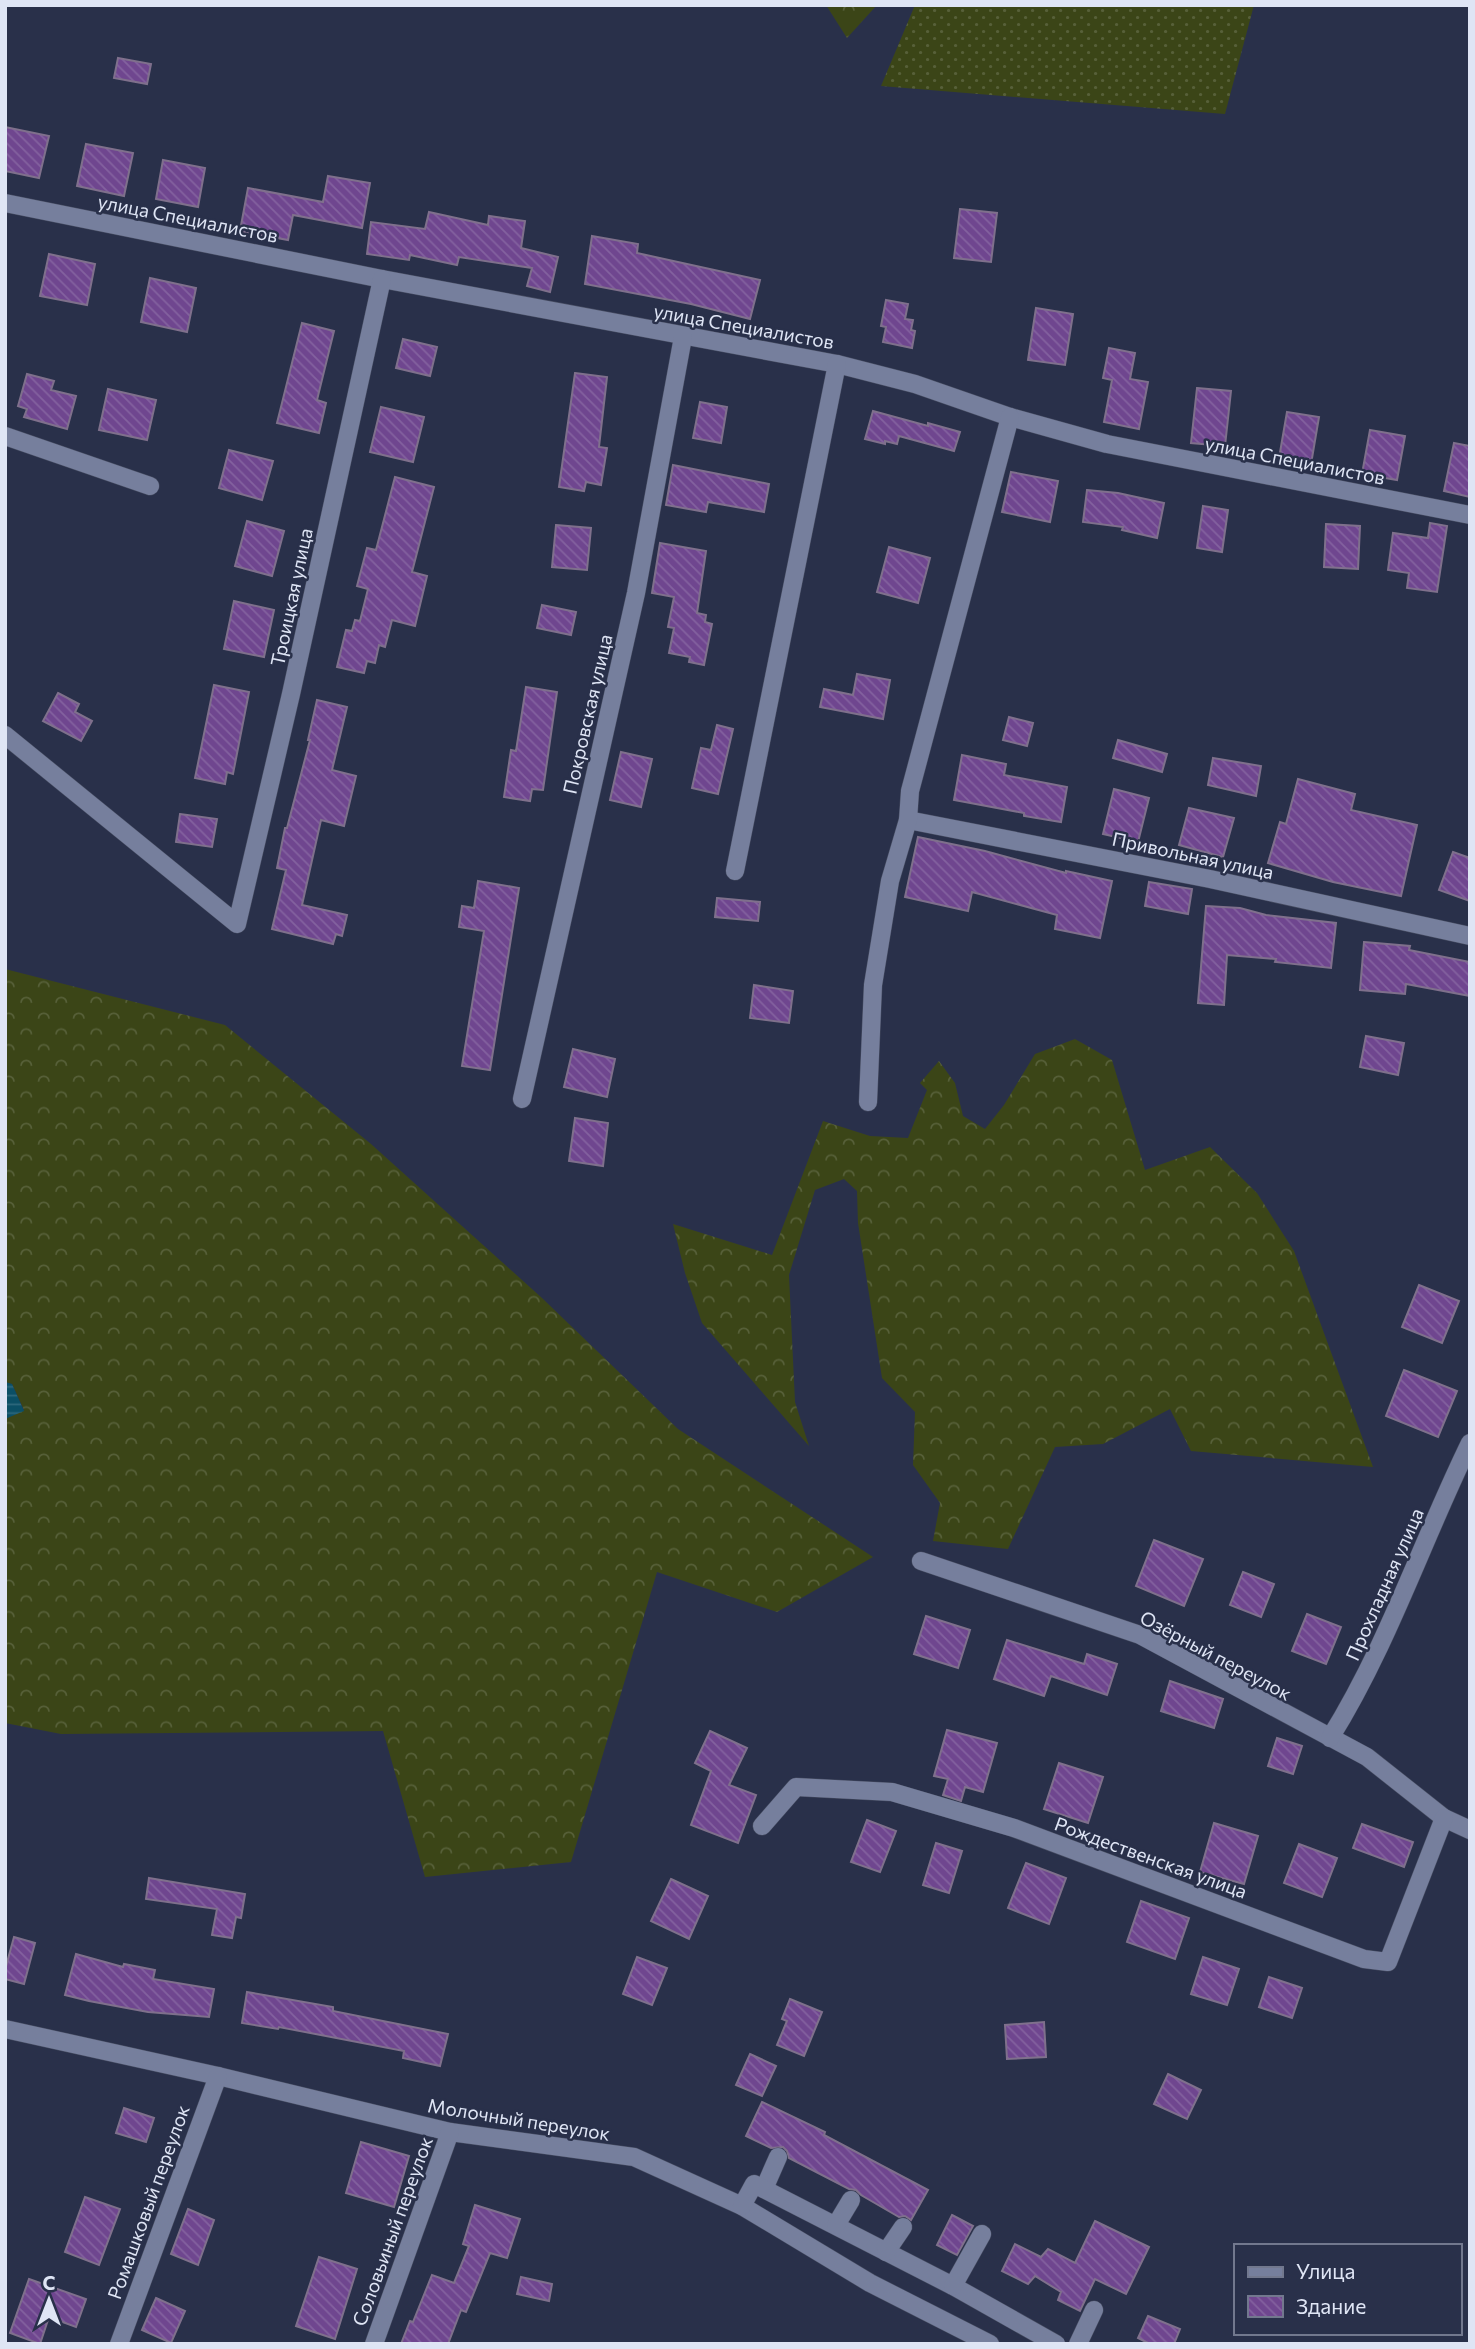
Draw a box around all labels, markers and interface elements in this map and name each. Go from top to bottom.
street label: улица Специалистов [96,189,280,247]
street label: улица Специалистов [652,299,836,353]
street label: улица Специалистов [1203,431,1387,489]
street label: Троицкая улица [265,526,317,668]
street label: Покровская улица [557,632,617,796]
street label: Привольная улица [1110,827,1276,883]
street label: Прохладная улица [1340,1504,1428,1664]
street label: Озёрный переулок [1136,1605,1296,1705]
street label: Рождественская улица [1052,1811,1250,1903]
street label: Молочный переулок [426,2093,612,2145]
street label: Ромашковый переулок [102,2102,194,2302]
street label: Соловьиный переулок [347,2133,437,2329]
legend [1234,2244,1461,2335]
text: Улица [1296,2258,1355,2283]
north arrow [14,2265,84,2335]
text: С [43,2271,56,2294]
text: Здание [1296,2293,1366,2318]

